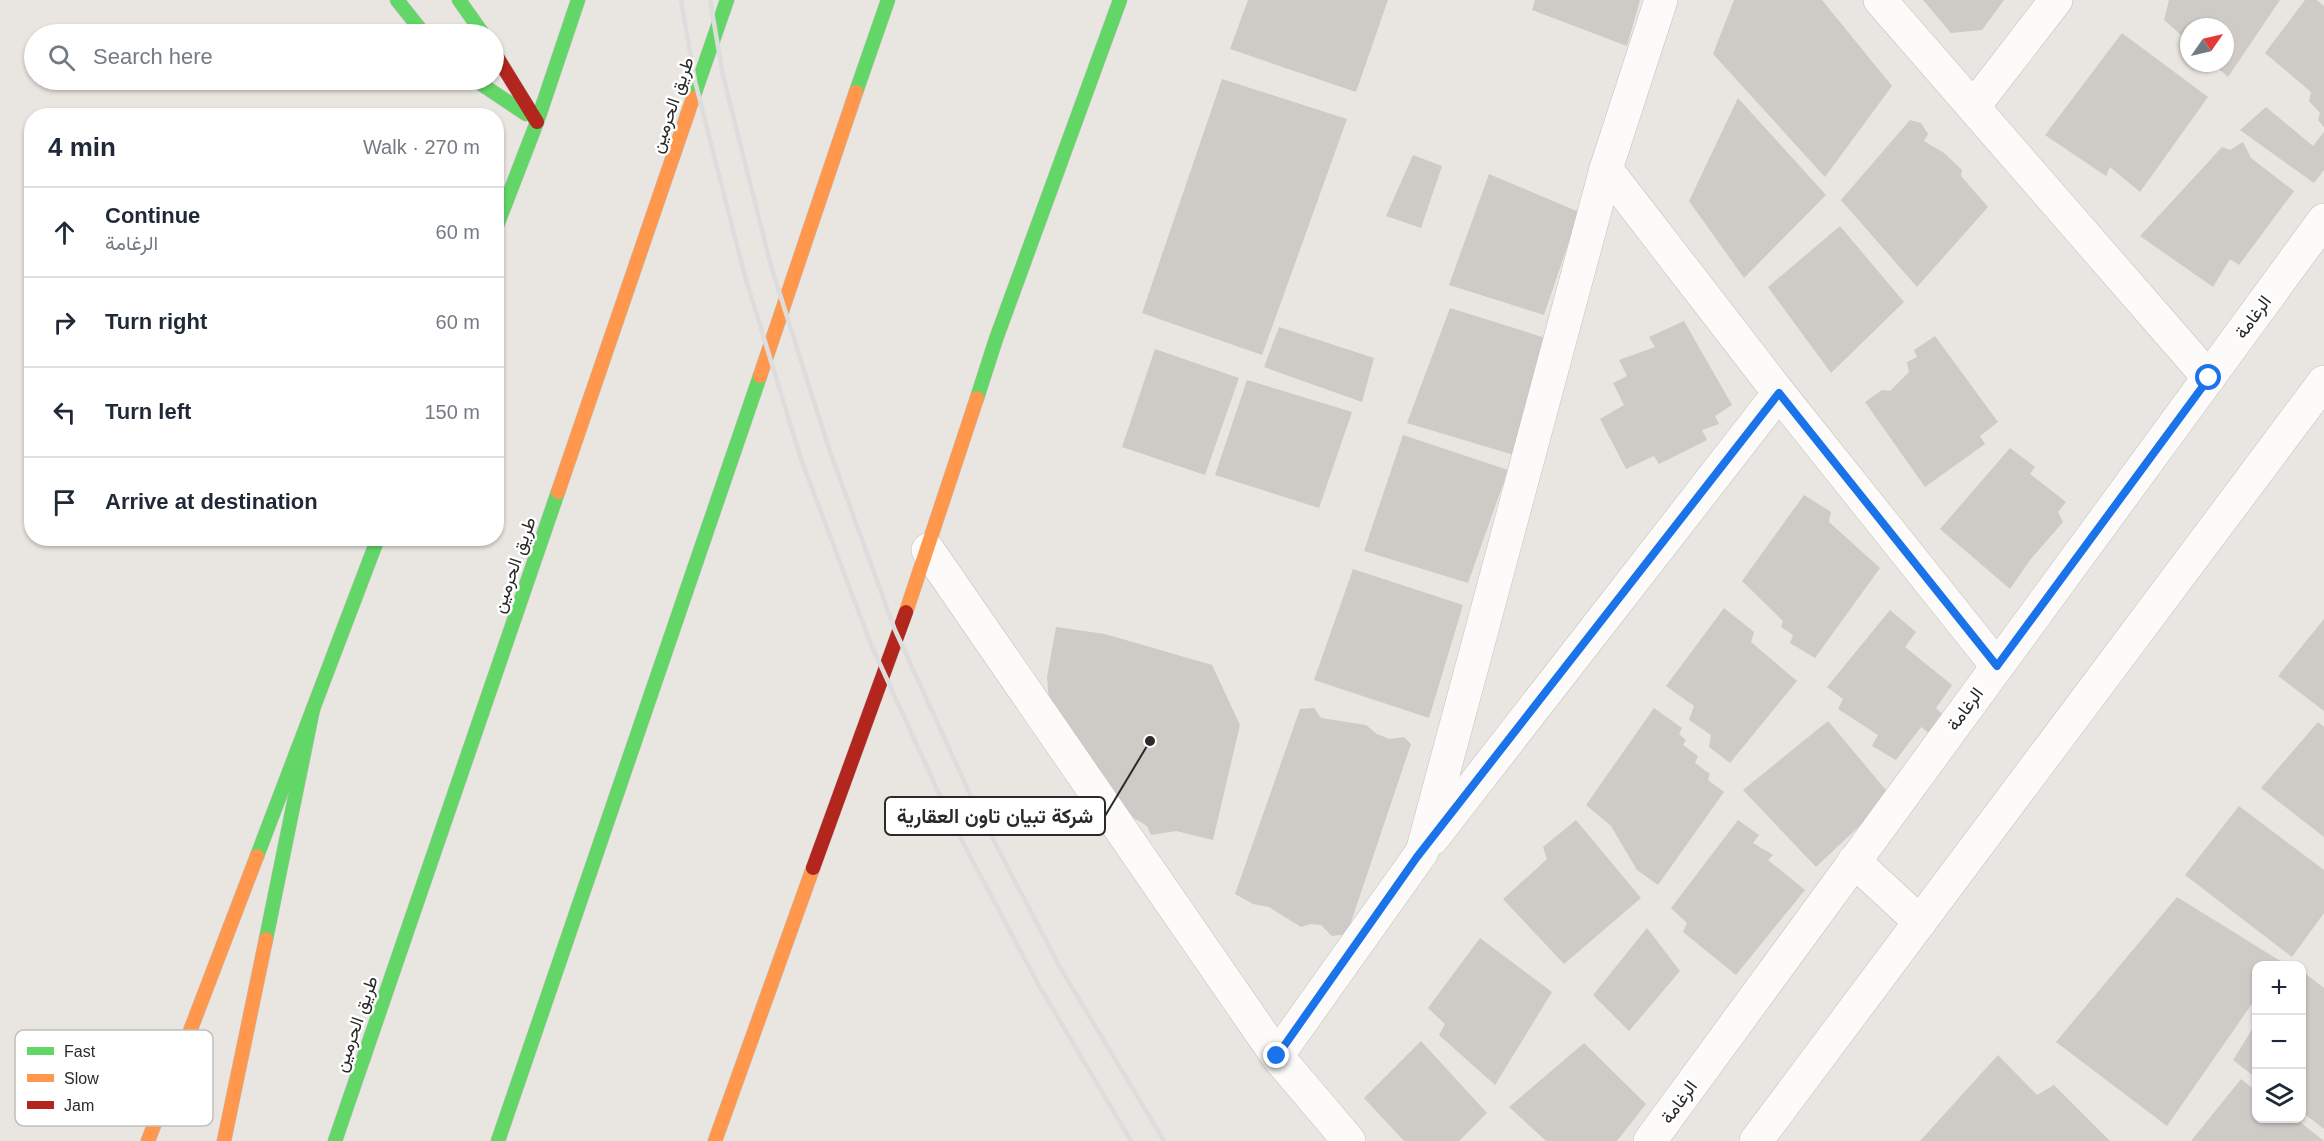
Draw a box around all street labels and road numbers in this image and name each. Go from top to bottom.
street label: طريق الحرمين [646,54,699,156]
street label: الرغامة [2231,292,2276,343]
street label: طريق الحرمين [488,514,541,616]
street label: الرغامة [1943,684,1988,735]
street label: طريق الحرمين [330,973,383,1075]
street label: الرغامة [1657,1077,1702,1128]

